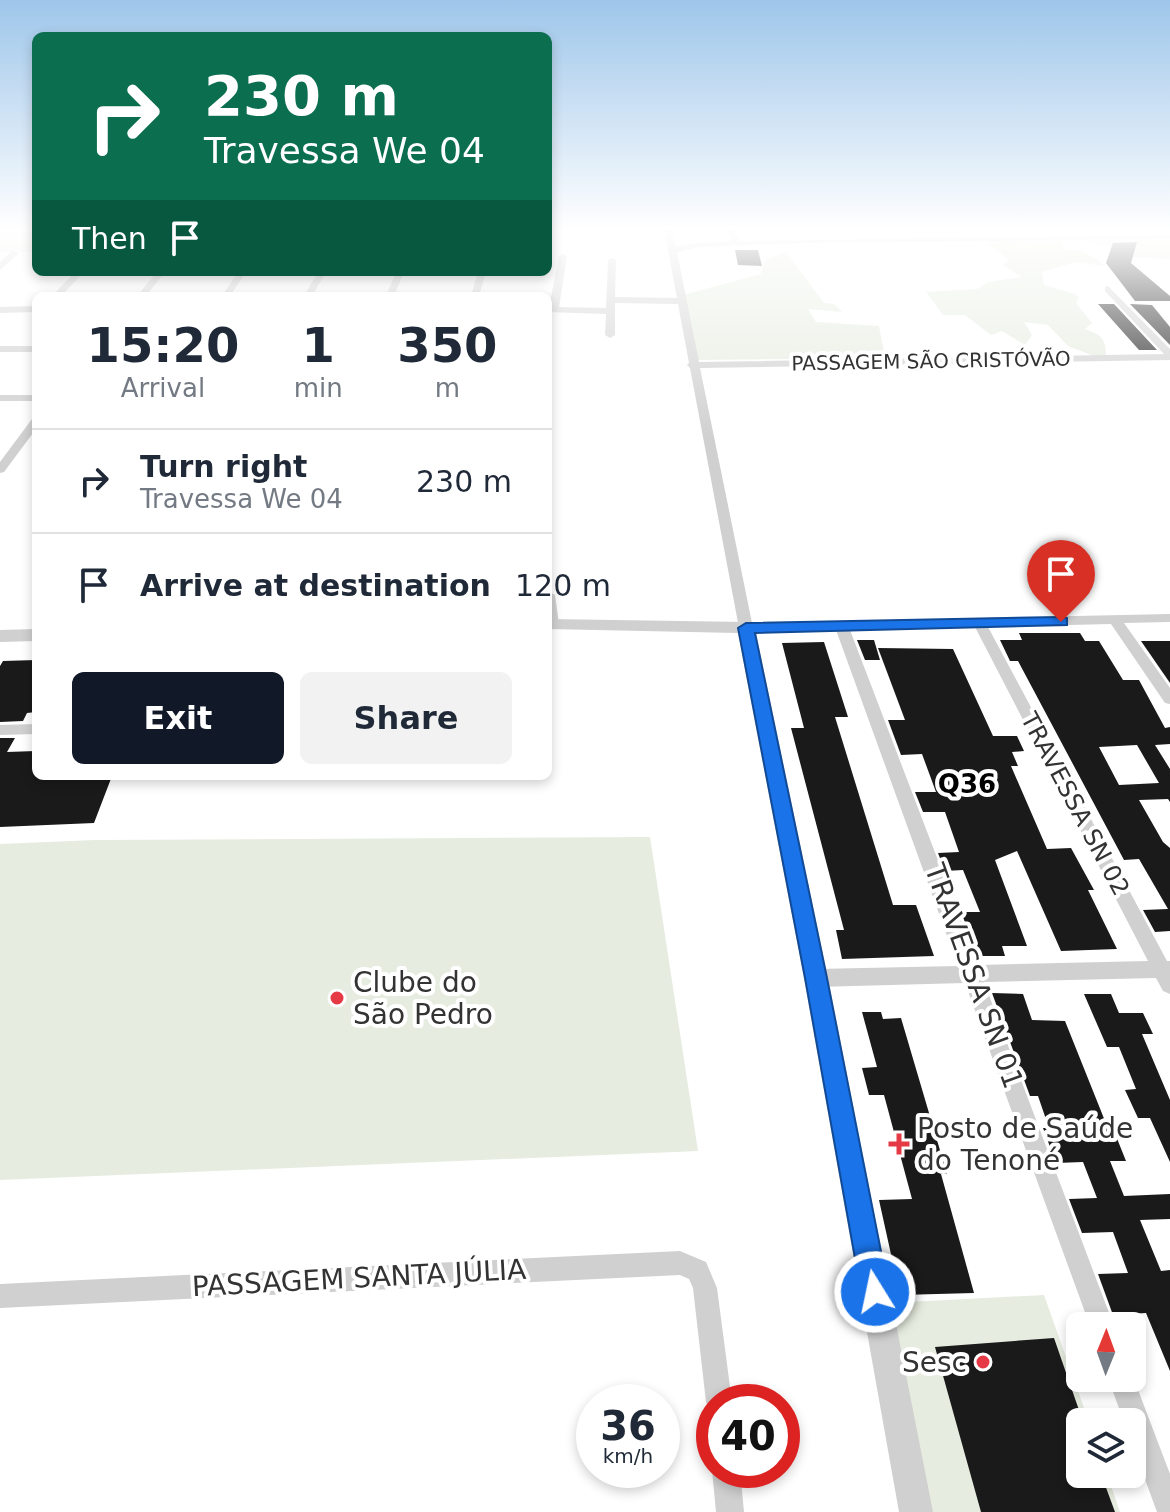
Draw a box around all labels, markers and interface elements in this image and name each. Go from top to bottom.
text: 230 m [204,63,399,128]
icon: right [72,64,176,168]
text: Travessa We 04 [204,130,485,171]
icon: arrive [163,216,207,260]
text: Then [72,221,147,256]
text: 15:20 [86,317,239,373]
text: 1 [302,317,335,373]
text: 350 [397,317,497,373]
street label: PASSAGEM SÃO CRISTÓVÃO [791,347,1071,375]
text: Arrival [121,373,205,403]
text: min [294,373,343,403]
text: m [435,373,460,403]
text: Turn right [140,449,307,484]
icon: right [72,459,116,503]
text: 230 m [416,464,512,499]
text: Travessa We 04 [140,484,343,514]
pin [1027,540,1095,622]
icon: arrive [1039,552,1083,596]
icon: arrive [72,563,116,607]
text: Arrive at destination [140,568,491,603]
text: 120 m [515,568,611,603]
button: Exit [72,672,284,764]
button: Share [300,672,512,764]
street label: TRAVESSA SN 02 [1014,707,1135,900]
district label: Q36 [938,769,996,799]
street label: TRAVESSA SN 01 [918,858,1030,1093]
place label: Clube do São Pedro [353,966,493,1031]
marker: Clube do São Pedro [328,989,346,1007]
place label: Posto de Saúde do Tenoné [917,1112,1133,1177]
marker: Posto de Saúde do Tenoné [888,1133,910,1155]
position arrow [833,1250,917,1334]
street label: PASSAGEM SANTA JÚLIA [191,1252,527,1303]
north arrow [1066,1312,1146,1392]
map controls [1066,1312,1146,1488]
place label: Sesc [902,1346,967,1379]
marker: Sesc [974,1353,992,1371]
speed limit sign: 40 [696,1384,800,1488]
text: 36 [600,1403,656,1449]
button: layers [1066,1408,1146,1488]
text: km/h [603,1444,653,1468]

